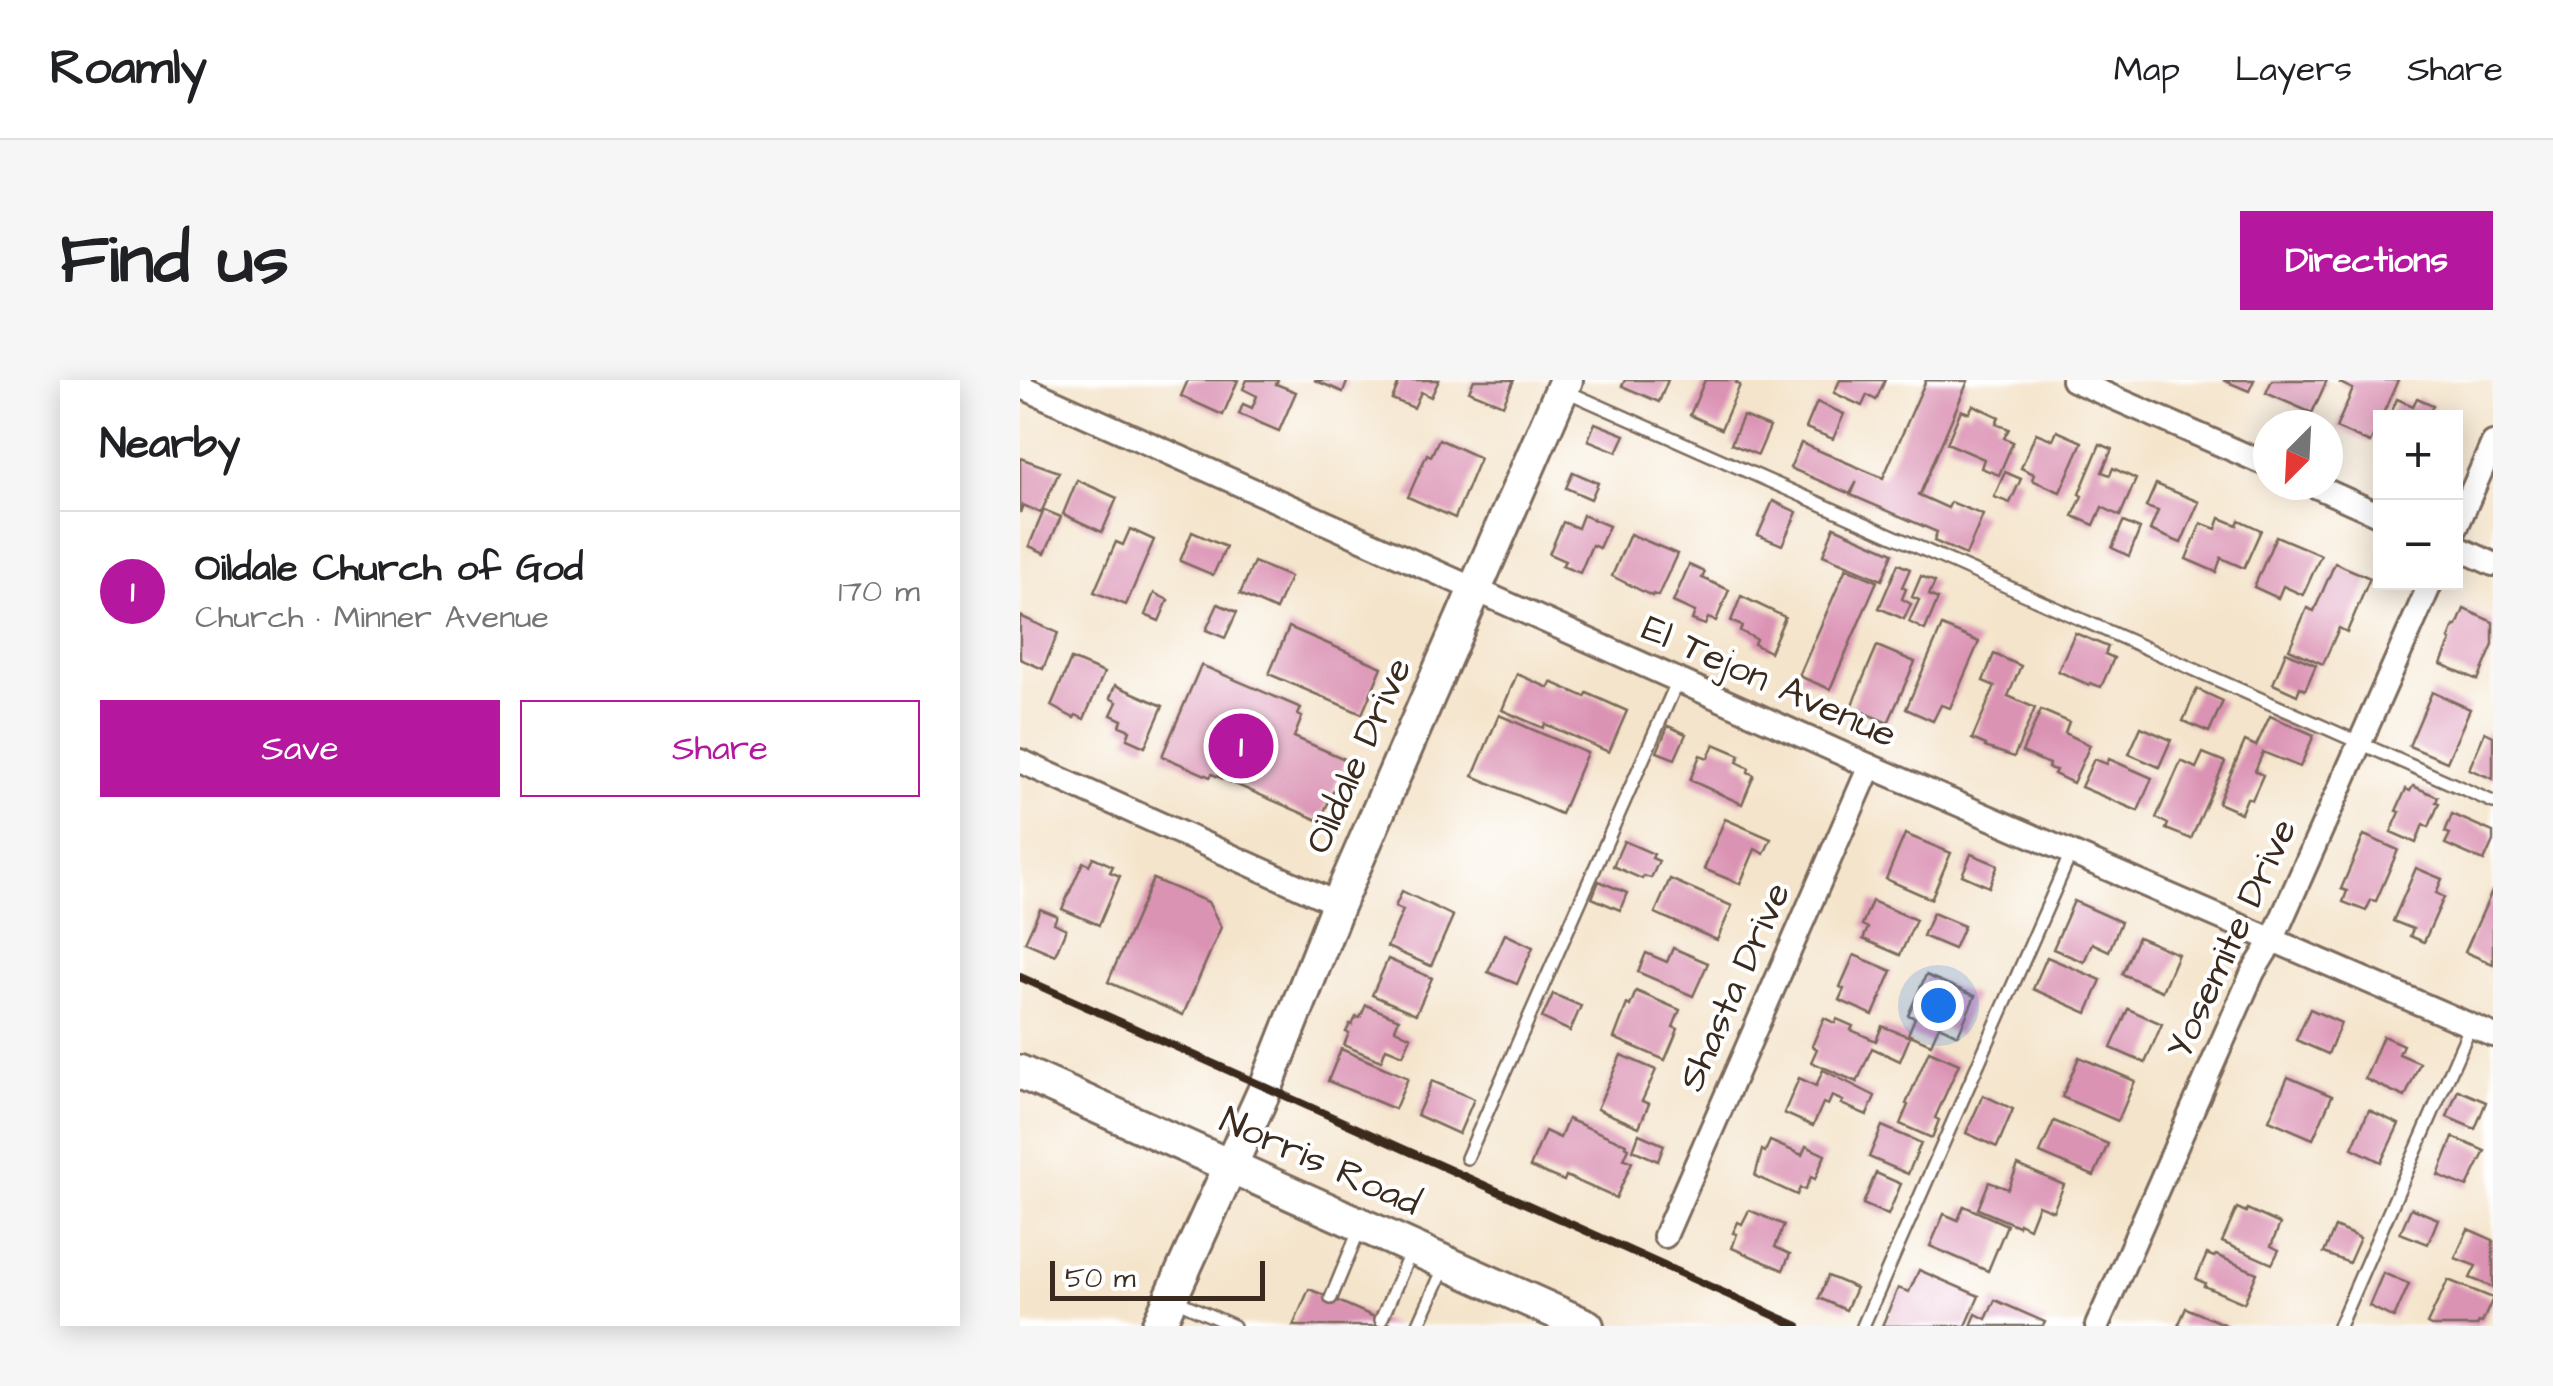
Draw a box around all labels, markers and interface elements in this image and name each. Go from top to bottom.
text: Roamly [50,36,207,102]
text: Map [2114,45,2180,94]
text: Layers [2235,45,2352,94]
text: Share [2407,45,2503,94]
button: Directions [2240,211,2493,310]
text: Find us [60,212,289,309]
north arrow [2253,410,2343,500]
map controls [2373,410,2463,590]
button: + [2373,410,2463,500]
text: Nearby [100,416,240,474]
button: − [2373,500,2463,590]
text: Oildale Church of God [195,543,583,595]
text: 1 [130,569,135,614]
text: 170 m [838,569,920,614]
text: Church · Minner Avenue [195,595,549,640]
street label: El Tejon Avenue [1633,603,1905,761]
street label: Oildale Drive [1293,650,1425,862]
button: Save [100,700,500,797]
button: Share [520,700,920,797]
pin: 1 [1208,708,1274,784]
street label: Yosemite Drive [2154,810,2310,1068]
street label: Shasta Drive [1666,874,1804,1100]
your location [1913,980,1964,1031]
street label: Norris Road [1211,1095,1429,1229]
scale bar [1050,1256,1265,1300]
text: 50 m [1065,1259,1136,1298]

